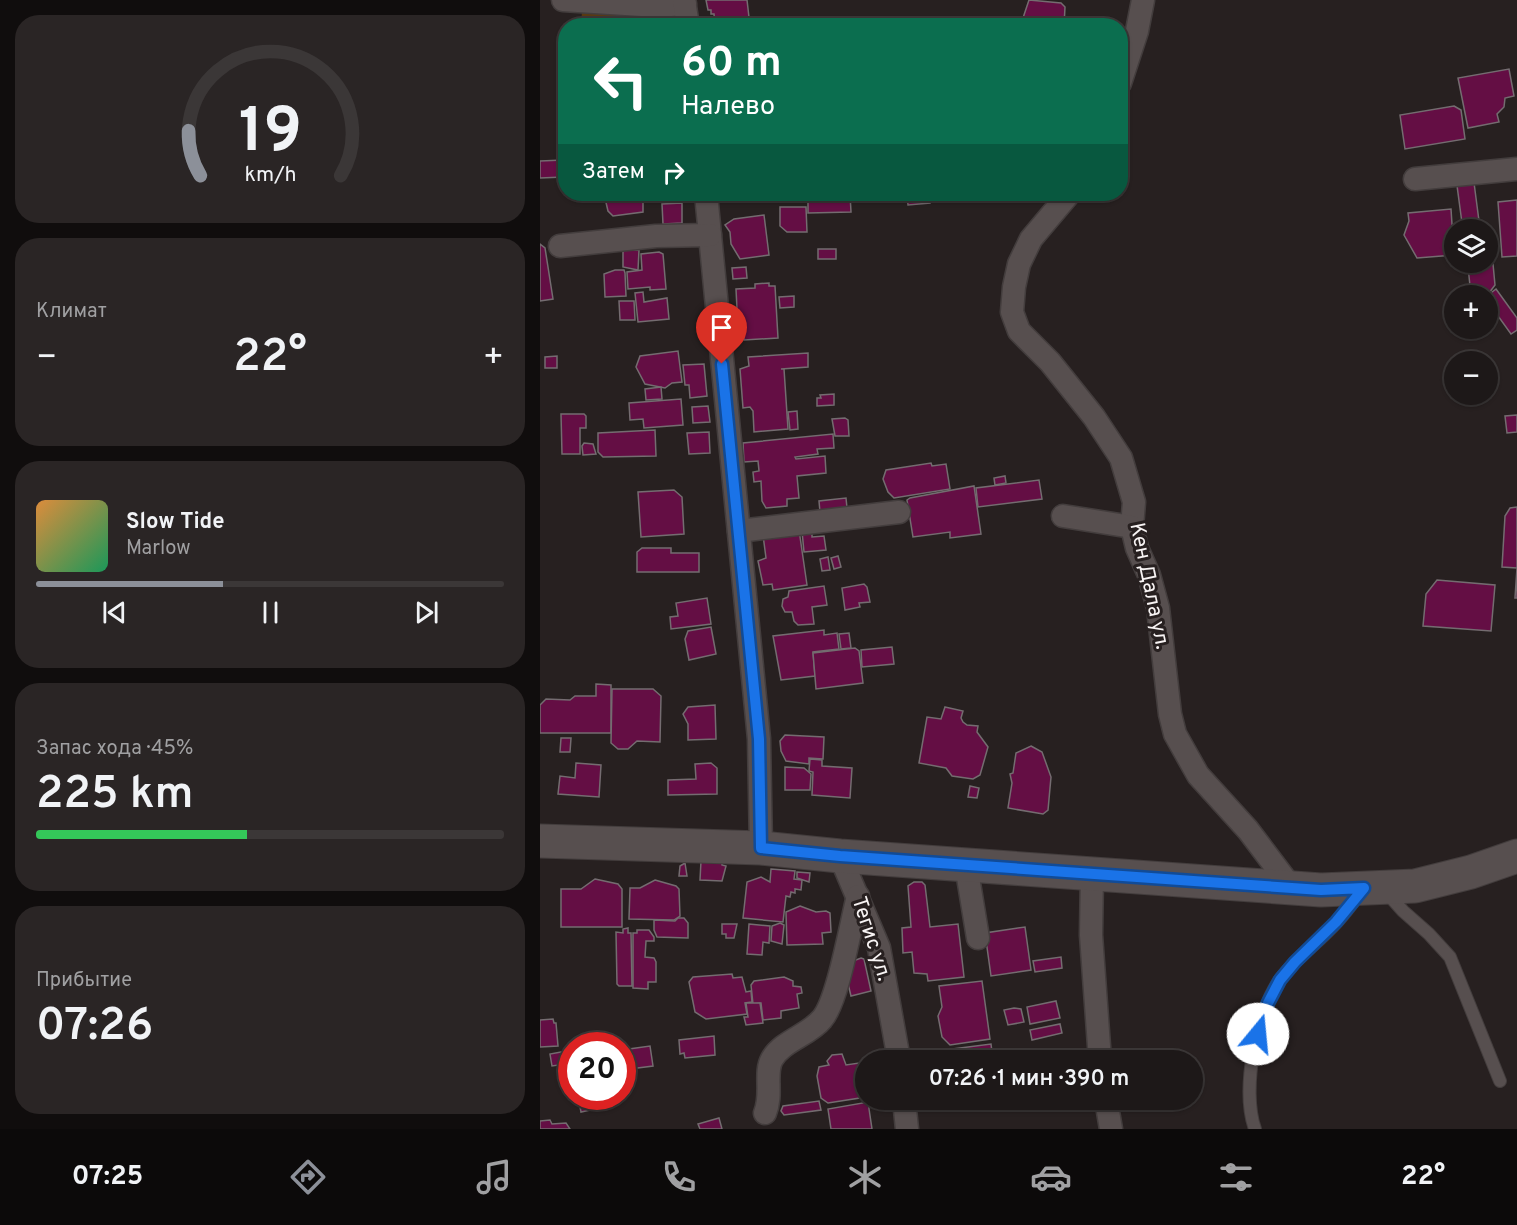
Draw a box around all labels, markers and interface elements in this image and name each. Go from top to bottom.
text: 60 m [681,38,782,91]
icon: left [582,42,660,120]
text: Налево [681,90,775,124]
text: 19 [238,95,302,174]
icon: right [657,156,690,189]
text: Затем [582,159,645,186]
text: km/h [244,162,296,189]
map controls [1444,219,1498,405]
button: layers [1444,219,1498,273]
button: + [1444,285,1498,339]
text: Климат [36,299,107,325]
pin [696,302,747,364]
icon: arrive [705,311,738,344]
text: 22° [233,330,307,387]
text: − [36,338,57,380]
text: + [483,338,504,380]
button: − [1444,351,1498,405]
text: Slow Tide [126,509,225,536]
street label: Кен Дала ул. [1122,520,1176,652]
text: Marlow [126,536,190,562]
icon: previous [98,596,131,629]
icon: pause [254,596,287,629]
icon: next [410,596,443,629]
text: Запас хода · 45% [36,736,193,762]
text: 225 km [36,767,194,824]
street label: Тегис ул. [845,893,897,985]
text: Прибытие [36,968,132,994]
text: 07:26 [36,999,153,1056]
position arrow [1226,1002,1290,1066]
speed limit sign: 20 [558,1032,636,1110]
text: 07:26 · 1 мин · 390 m [929,1066,1129,1093]
icon: directions [287,1156,329,1198]
icon: music [473,1156,515,1198]
icon: phone [658,1156,700,1198]
icon: climate [844,1156,886,1198]
icon: car [1030,1156,1072,1198]
icon: filters [1215,1156,1257,1198]
text: 07:25 [72,1160,143,1194]
text: 22° [1401,1160,1445,1194]

